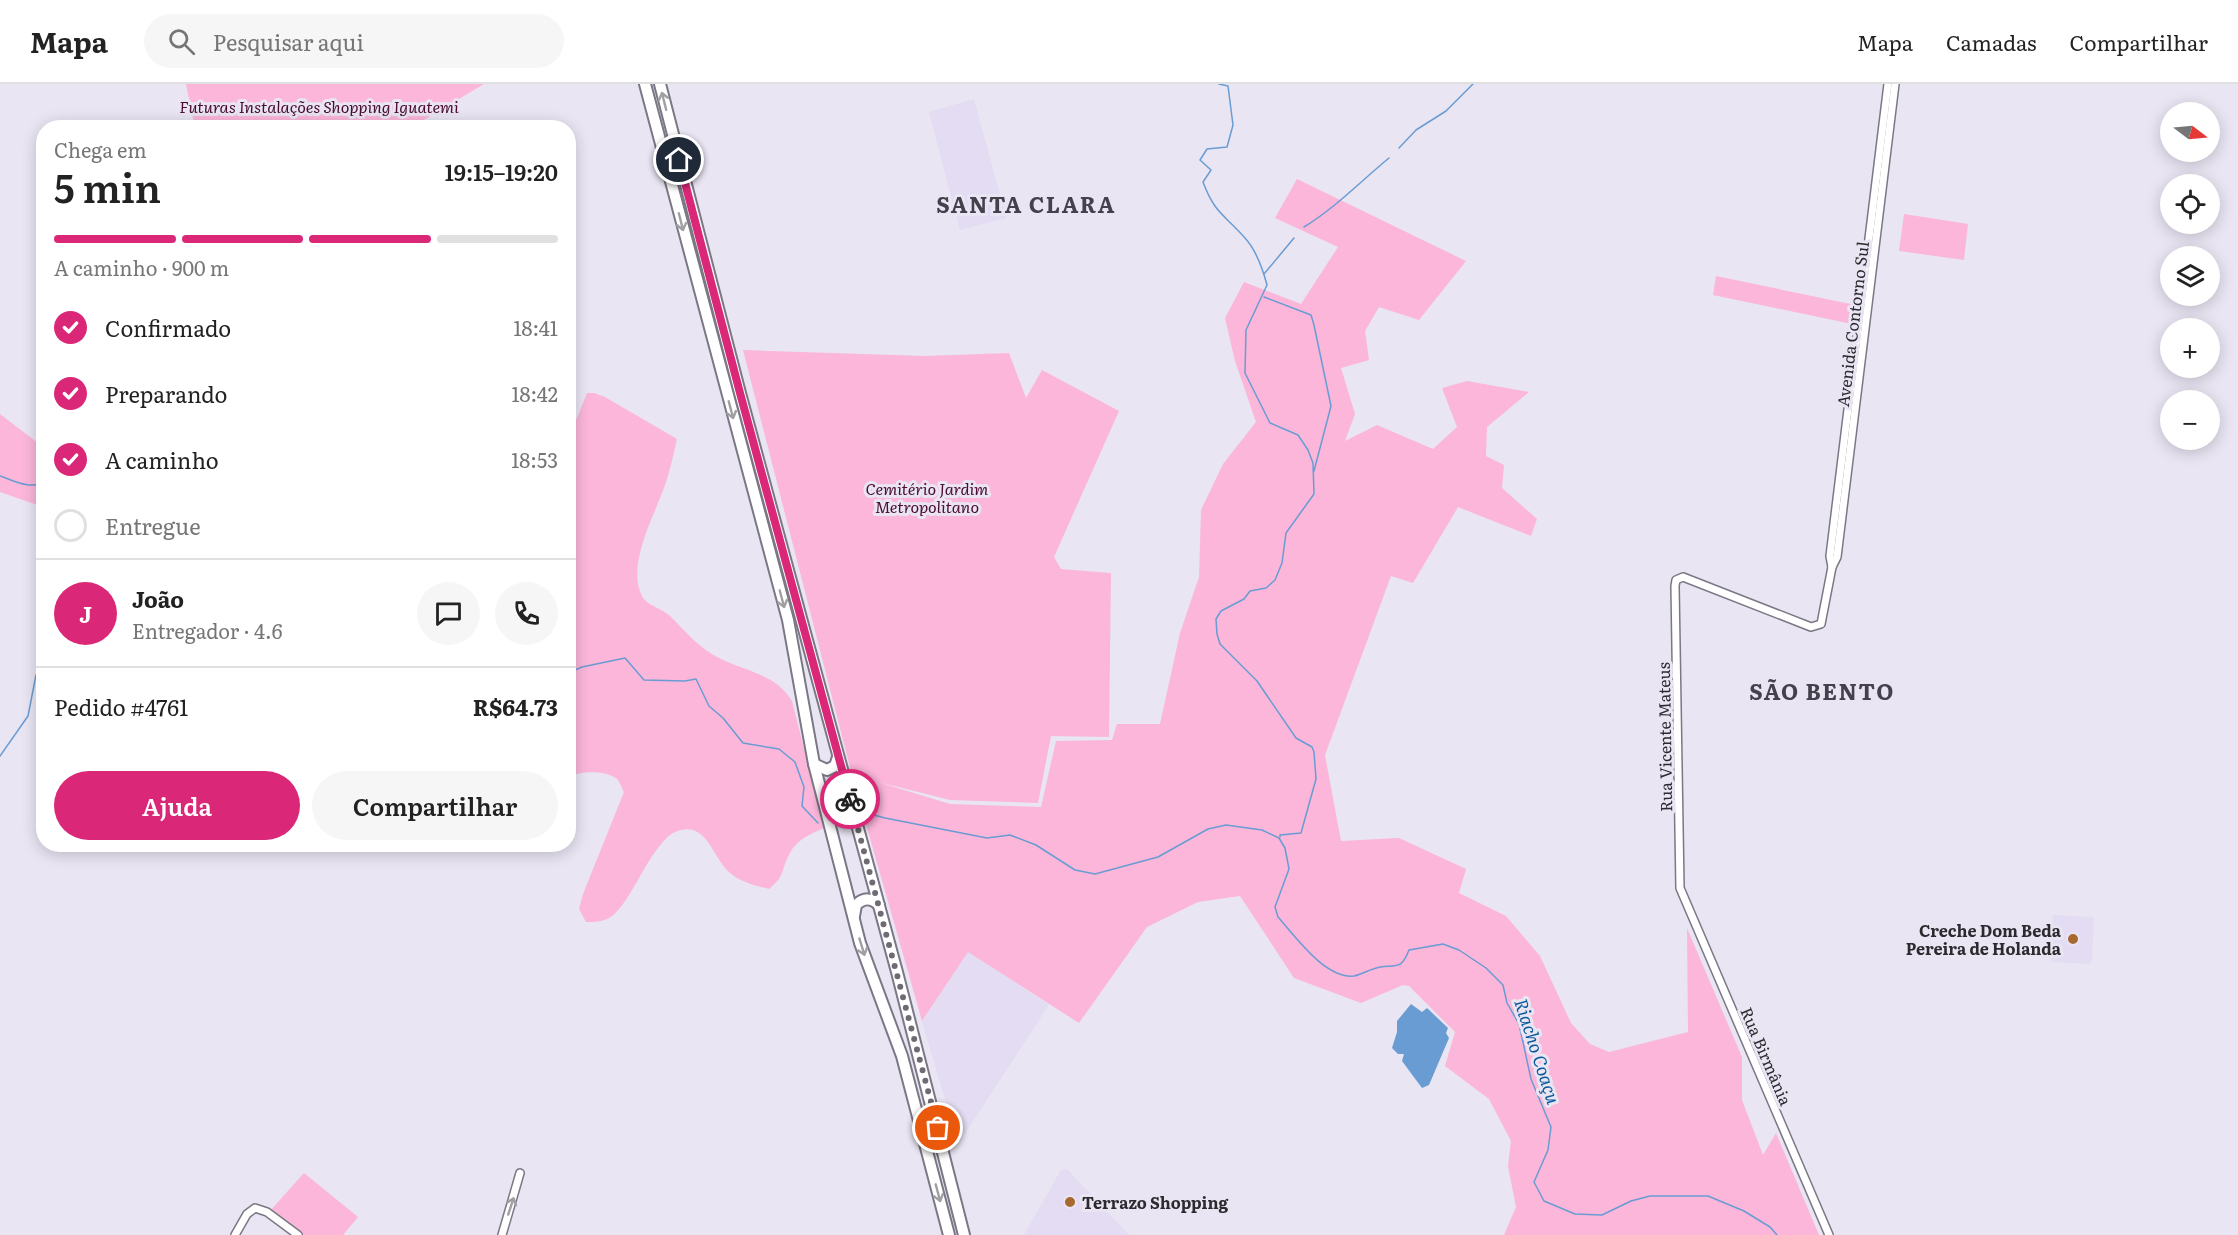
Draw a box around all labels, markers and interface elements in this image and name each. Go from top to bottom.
search box [144,14,564,68]
text: Mapa [30,20,108,62]
icon: search [165,25,198,58]
text: Pesquisar aqui [213,25,364,58]
text: Mapa [1857,26,1913,57]
text: Camadas [1946,26,2037,57]
text: Compartilhar [2070,26,2208,57]
one-way arrow [657,92,669,111]
park label: Futuras Instalações Shopping Iguatemi [179,94,459,118]
north arrow [2160,102,2220,162]
map controls [2160,102,2220,450]
text: Chega em [54,134,147,164]
pin [653,134,704,185]
icon: home [662,143,695,176]
text: 19:15–19:20 [445,155,558,188]
text: 5 min [54,157,161,215]
button: locate [2160,174,2220,234]
district label: SANTA CLARA [936,187,1116,220]
one-way arrow [676,212,688,231]
street label: Avenida Contorno Sul [1830,240,1874,408]
button: layers [2160,246,2220,306]
text: A caminho · 900 m [54,252,229,282]
icon: check [54,311,87,344]
text: Confirmado [105,311,231,344]
text: 18:41 [513,312,558,342]
button: + [2160,318,2220,378]
icon: check [54,377,87,410]
text: Preparando [105,377,227,410]
text: 18:42 [511,378,558,408]
button: − [2160,390,2220,450]
one-way arrow [726,400,737,419]
icon: check [54,443,87,476]
text: A caminho [105,443,219,476]
text: 18:53 [511,444,558,474]
park label: Cemitério Jardim Metropolitano [866,476,988,518]
text: Entregue [105,509,201,542]
text: João [132,582,184,615]
button: chat [417,582,480,645]
button: phone [495,582,558,645]
one-way arrow [777,589,788,608]
text: J [79,597,92,630]
text: Entregador · 4.6 [132,615,282,645]
street label: Rua Vicente Mateus [1651,662,1677,812]
district label: SÃO BENTO [1749,674,1895,707]
text: Pedido #4761 [54,690,188,723]
text: R$64.73 [473,690,558,723]
courier [820,769,880,829]
button: Ajuda [54,771,300,840]
button: Compartilhar [312,771,558,840]
icon: bike [834,783,867,816]
place label: Creche Dom Beda Pereira de Holanda [1906,918,2062,960]
marker: Creche Dom Beda Pereira de Holanda [2066,932,2080,946]
one-way arrow [857,937,868,956]
water label: Riacho Coaçu [1508,995,1568,1108]
street label: Rua Birmânia [1735,1003,1799,1109]
pin [912,1102,963,1153]
icon: bag [921,1111,954,1144]
one-way arrow [933,1183,944,1202]
place label: Terrazo Shopping [1082,1190,1229,1214]
marker: Terrazo Shopping [1063,1195,1077,1209]
one-way arrow [507,1197,518,1216]

